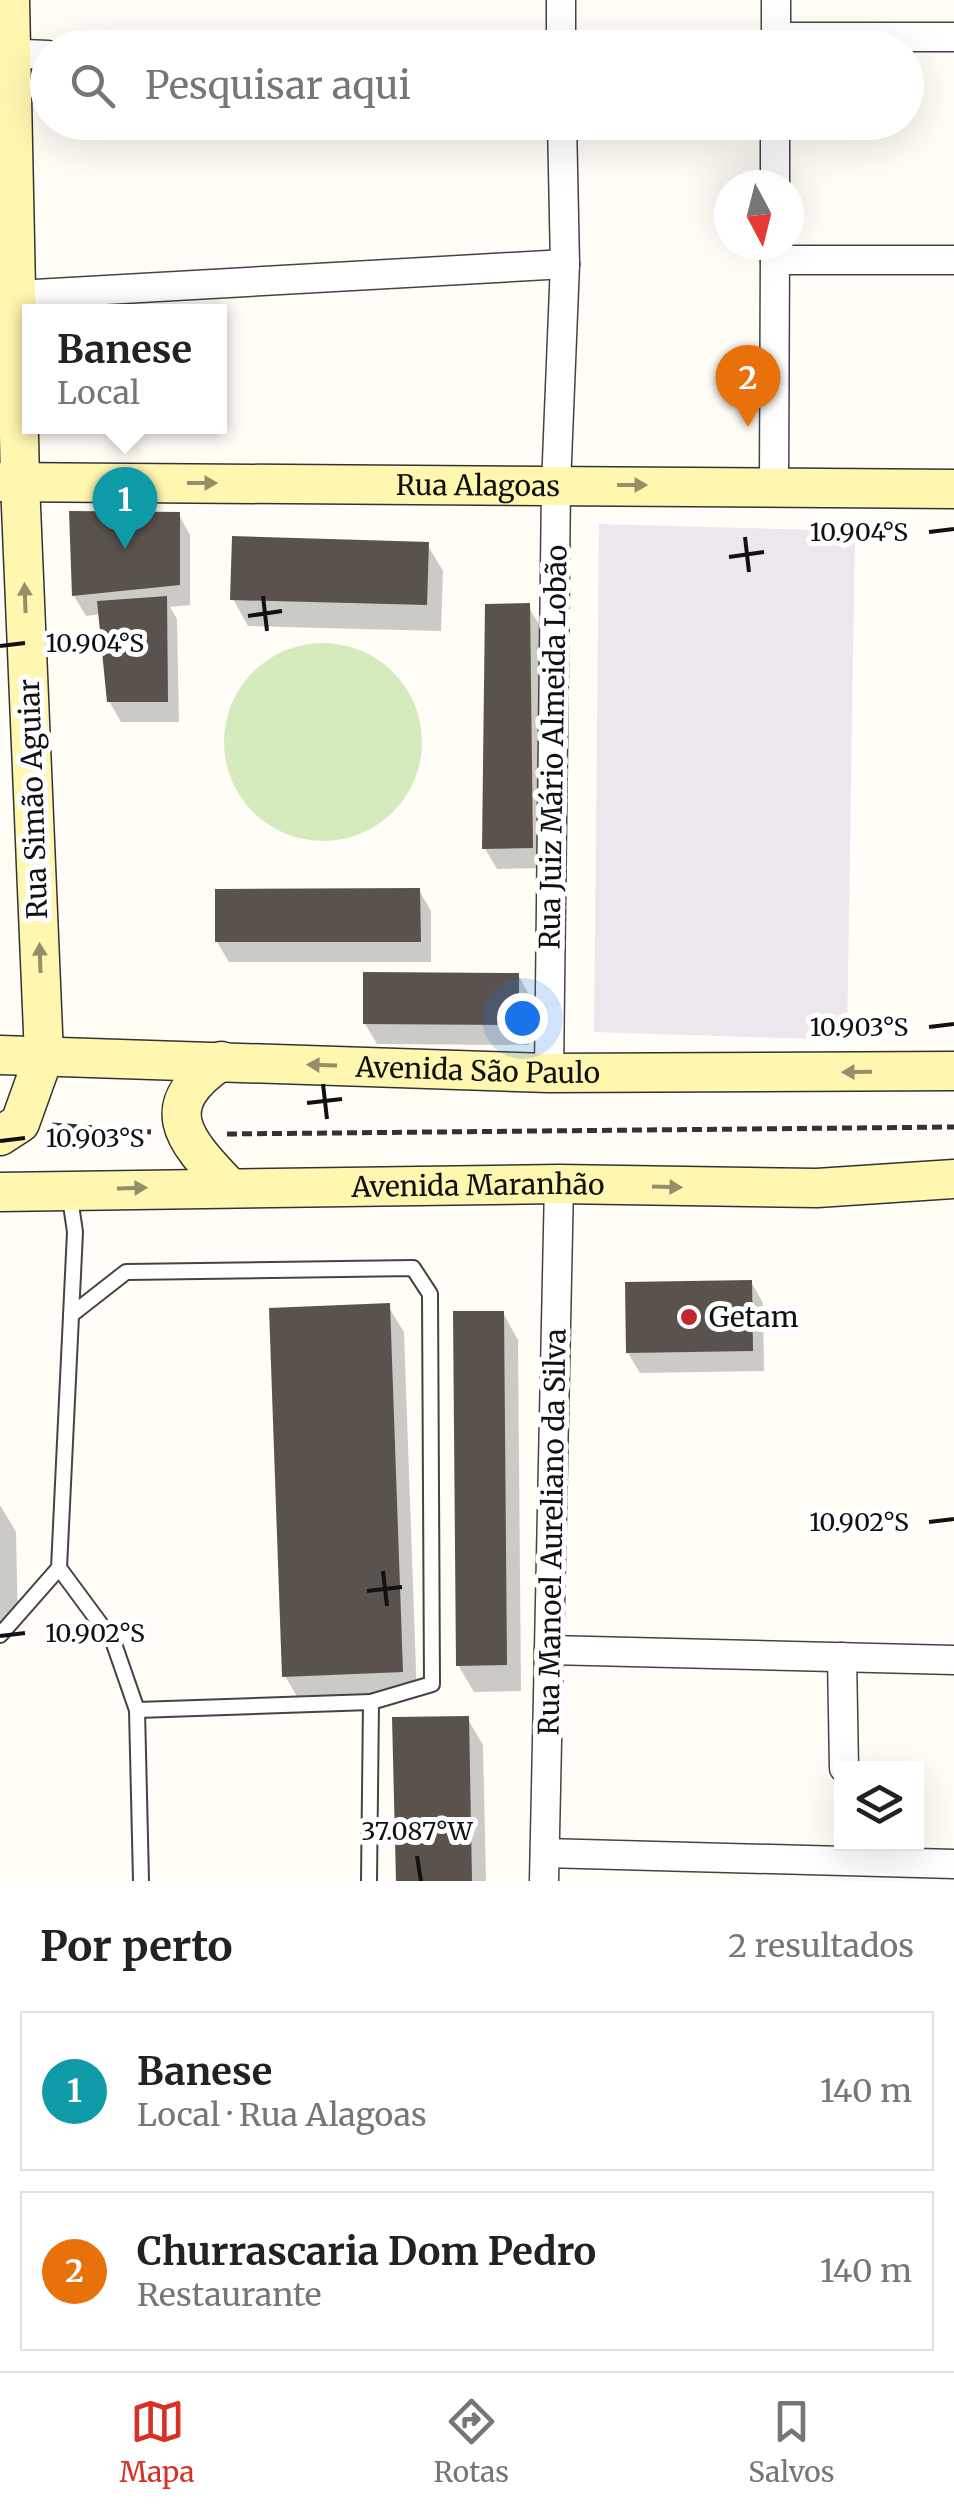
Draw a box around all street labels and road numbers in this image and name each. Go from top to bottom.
street label: Rua Alagoas [396,467,560,504]
street label: Rua Juiz Mário Almeida Lobão [531,544,575,950]
street label: Rua Simão Aguiar [11,678,55,920]
street label: Avenida São Paulo [354,1049,600,1091]
street label: Avenida Maranhão [350,1166,605,1205]
street label: Rua Manoel Aureliano da Silva [530,1328,574,1736]

